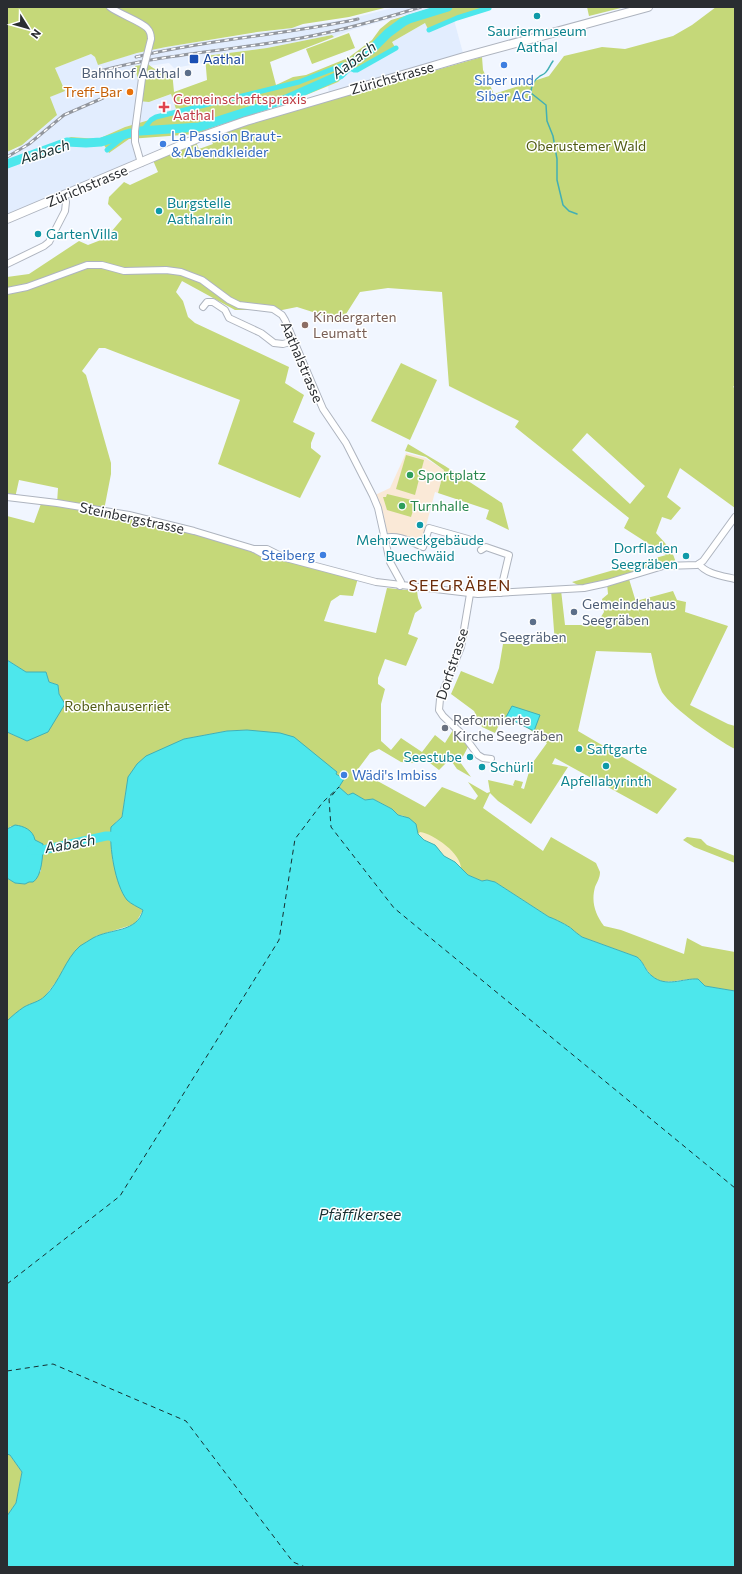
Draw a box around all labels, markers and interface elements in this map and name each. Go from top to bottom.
north arrow [8,8,48,48]
marker: Sauriermuseum Aathal [532,11,542,21]
place label: Sauriermuseum Aathal [487,22,587,55]
text: N [29,27,44,42]
water label: Aabach [327,37,379,82]
place label: Aathal [203,50,244,67]
marker: Aathal [188,53,200,65]
street label: Zürichstrasse [348,57,436,98]
marker: Siber und Siber AG [499,60,509,70]
place label: Bahnhof Aathal [82,64,180,81]
marker: Bahnhof Aathal [183,68,193,78]
place label: Siber und Siber AG [474,71,534,104]
place label: Treff-Bar [63,83,122,100]
marker: Treff-Bar [125,87,135,97]
place label: Gemeinschaftspraxis Aathal [173,90,307,123]
marker: Gemeinschaftspraxis Aathal [158,101,170,113]
place label: La Passion Braut- & Abendkleider [171,127,282,160]
water label: Aabach [17,135,72,167]
park label: Oberustemer Wald [526,137,646,154]
marker: La Passion Braut- & Abendkleider [158,139,168,149]
street label: Zürichstrasse [44,161,130,210]
place label: Burgstelle Aathalrain [167,194,233,227]
marker: Burgstelle Aathalrain [154,206,164,216]
place label: GartenVilla [46,225,118,242]
marker: GartenVilla [33,229,43,239]
place label: Kindergarten Leumatt [313,308,397,341]
street label: Aathalstrasse [278,319,327,405]
marker: Kindergarten Leumatt [300,320,310,330]
place label: Sportplatz [418,466,486,483]
marker: Sportplatz [405,470,415,480]
place label: Turnhalle [410,497,469,514]
street label: Steinbergstrasse [78,498,186,537]
marker: Turnhalle [397,501,407,511]
marker: Mehrzweckgebäude Buechwäid [415,520,425,530]
place label: Mehrzweckgebäude Buechwäid [356,531,484,564]
place label: Dorfladen Seegräben [611,539,678,572]
place label: Steiberg [261,546,315,563]
marker: Steiberg [318,550,328,560]
marker: Dorfladen Seegräben [681,551,691,561]
district label: SEEGRÄBEN [409,575,511,594]
place label: Gemeindehaus Seegräben [582,595,676,628]
marker: Gemeindehaus Seegräben [569,607,579,617]
marker: Seegräben [528,617,538,627]
street label: Dorfstrasse [432,626,471,702]
place label: Seegräben [500,628,566,645]
park label: Robenhauserriet [64,697,170,714]
place label: Reformierte Kirche Seegräben [453,711,563,744]
marker: Reformierte Kirche Seegräben [440,723,450,733]
place label: Saftgarte [587,740,647,757]
marker: Saftgarte [574,744,584,754]
place label: Seestube [403,748,462,765]
marker: Seestube [465,752,475,762]
place label: Schürli [490,758,534,775]
marker: Apfellabyrinth [601,761,611,771]
marker: Schürli [477,762,487,772]
place label: Wädi's Imbiss [352,766,437,783]
marker: Wädi's Imbiss [339,770,349,780]
place label: Apfellabyrinth [560,772,652,789]
water label: Aabach [42,830,96,856]
water label: Pfäffikersee [319,1205,401,1223]

